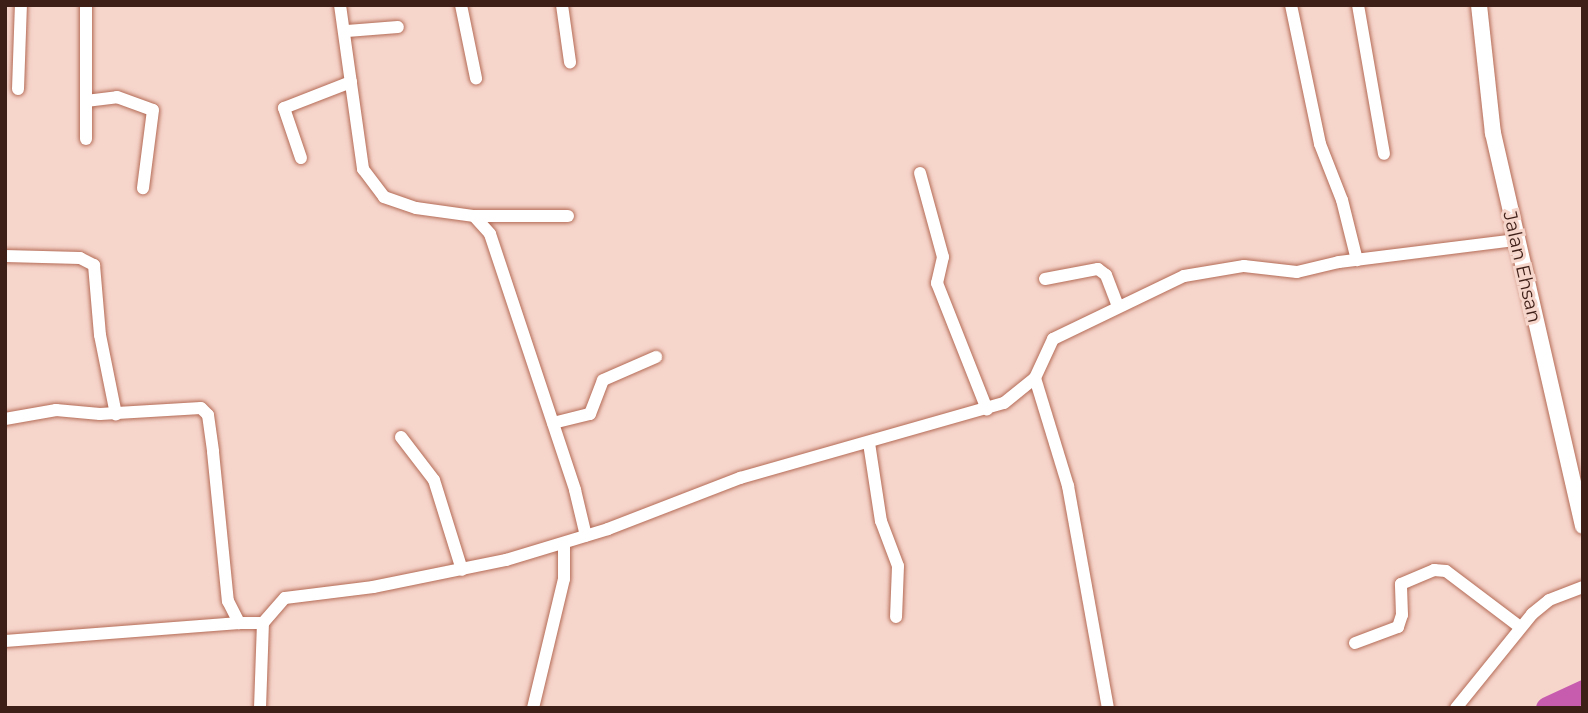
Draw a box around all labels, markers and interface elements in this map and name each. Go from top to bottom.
street label: Jalan Ehsan [1498,209,1546,325]

